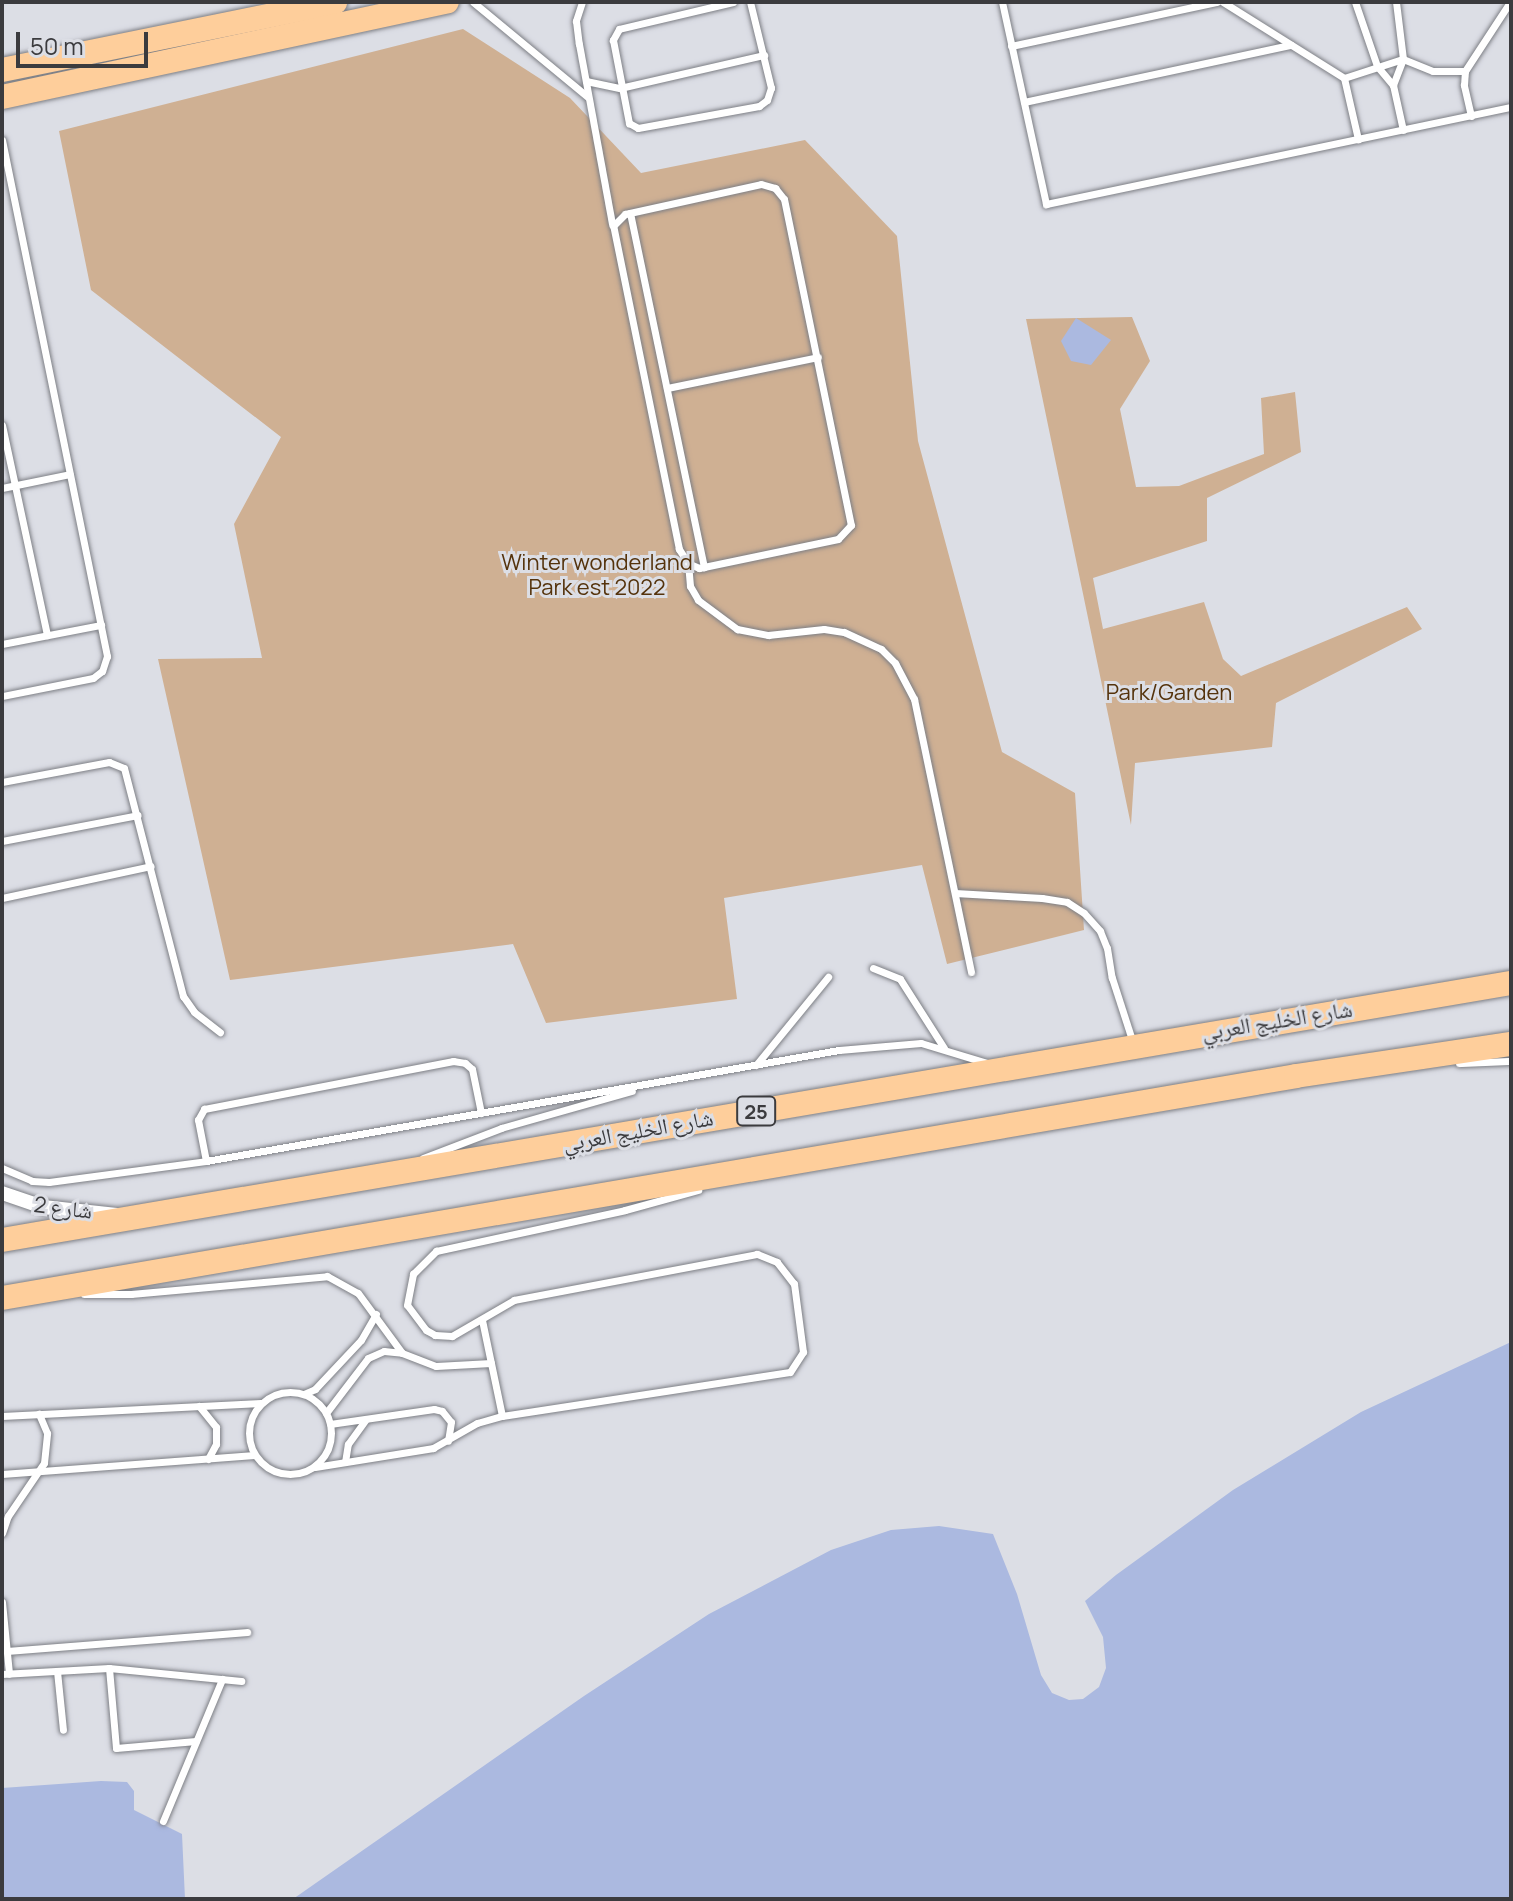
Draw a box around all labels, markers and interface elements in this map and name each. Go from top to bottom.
scale bar [20,16,152,66]
text: 50 m [30,29,84,62]
park label: Winter wonderland Park est 2022 [501,549,693,600]
park label: Park/Garden [1106,680,1232,706]
street label: شارع الخليج العربي [1200,996,1354,1046]
road number: 25 [736,1095,776,1127]
street label: شارع الخليج العربي [561,1105,715,1157]
street label: شارع 2 [32,1191,94,1225]

